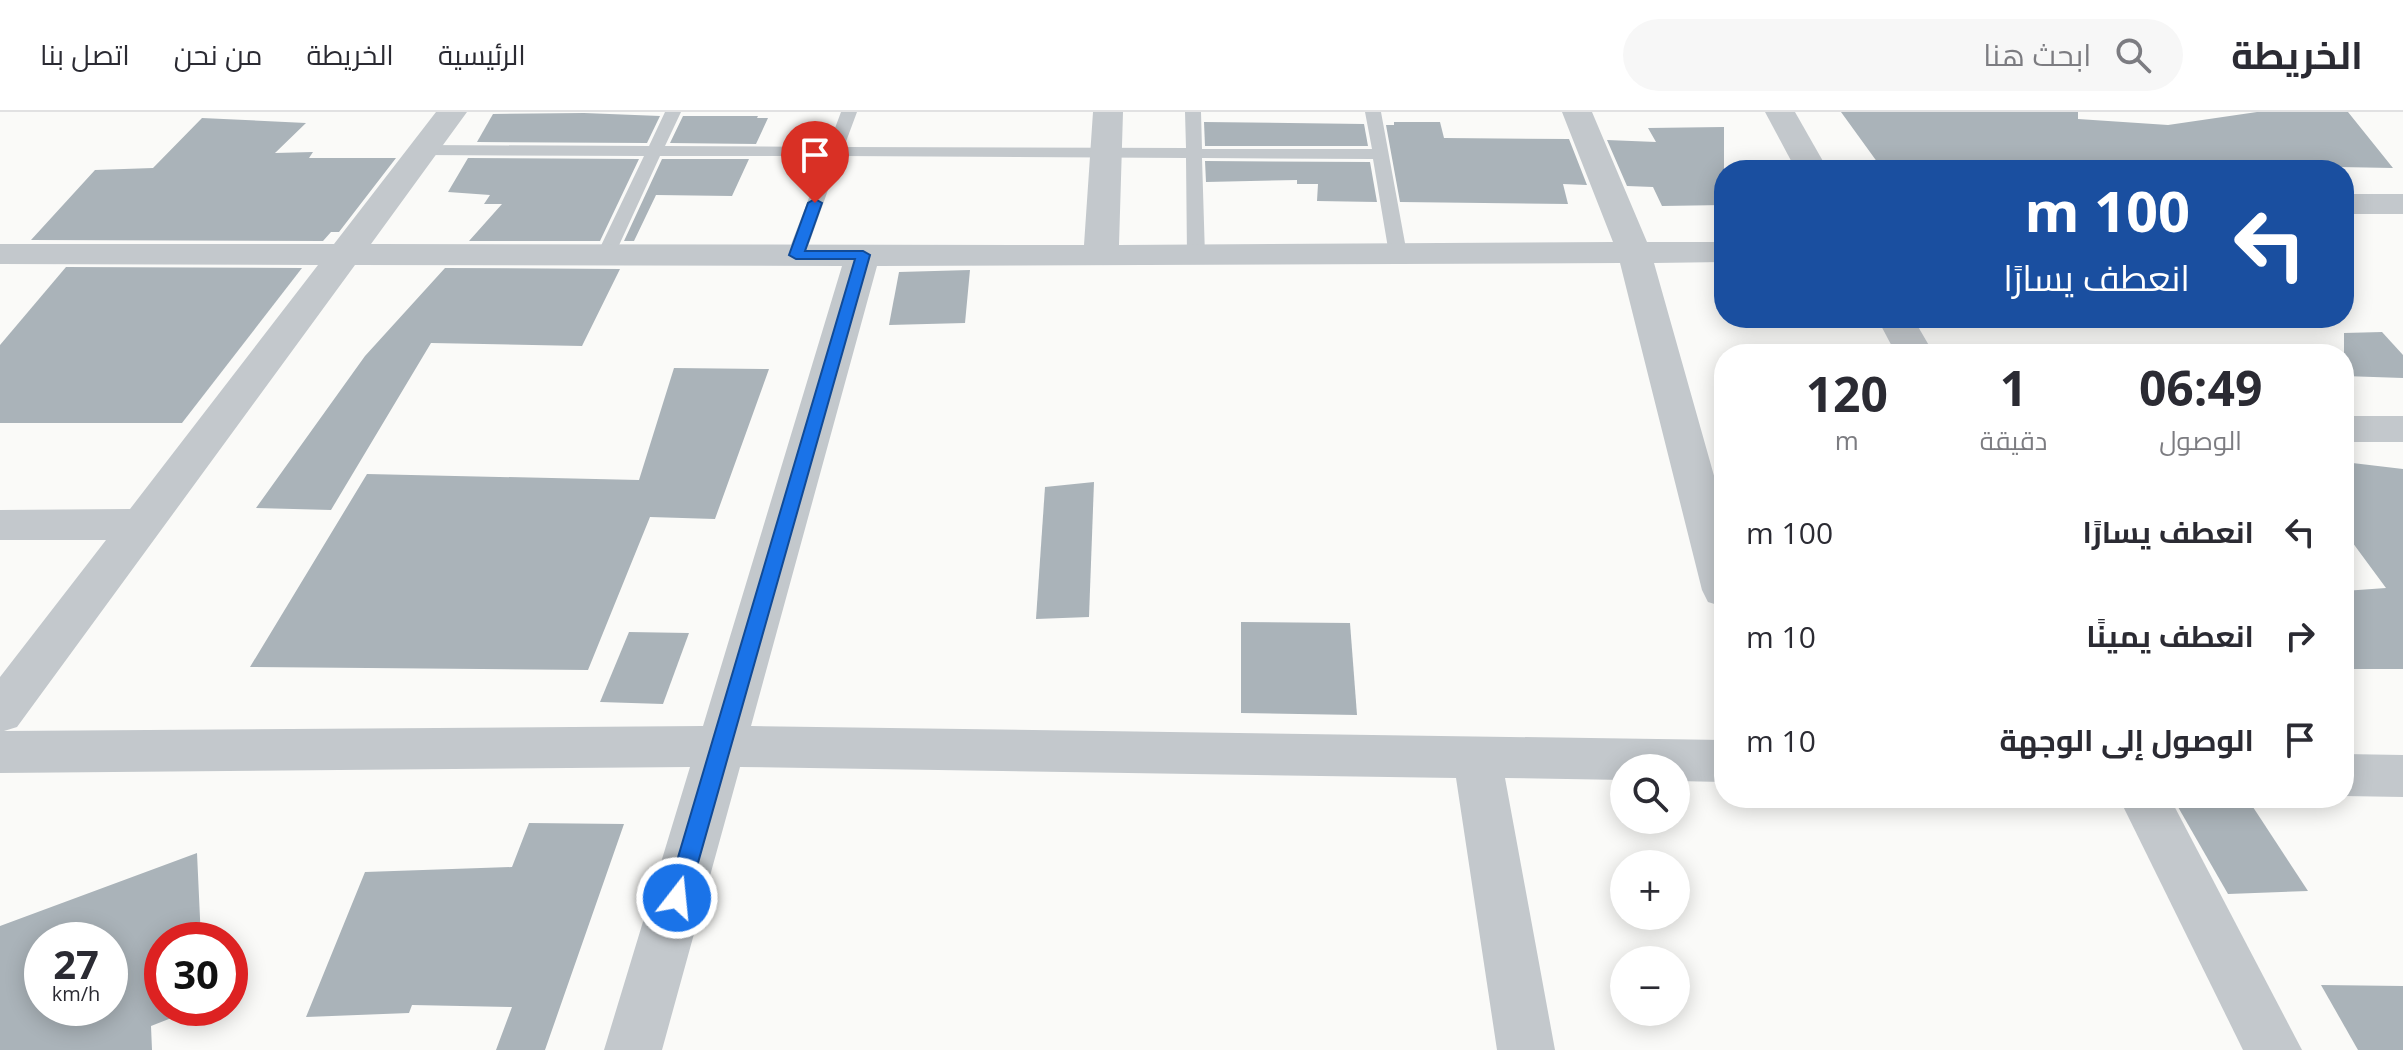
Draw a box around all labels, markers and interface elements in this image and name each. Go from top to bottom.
search box [1623,19,2183,91]
text: الخريطة [2231,28,2363,80]
icon: search [2111,33,2155,77]
text: ابحث هنا [1983,34,2091,75]
text: اتصل بنا [40,35,130,73]
text: من نحن [174,35,262,73]
text: الخريطة [306,35,394,73]
text: الرئيسية [438,35,526,73]
pin [781,121,849,203]
icon: arrive [793,133,837,177]
text: 100 m [2024,172,2190,248]
icon: left [2218,192,2322,296]
text: انعطف يسارًا [2003,253,2190,302]
text: 1 [2000,355,2027,420]
text: 06:49 [2139,355,2262,420]
text: 120 [1806,361,1888,426]
text: m [1835,422,1859,458]
text: دقيقة [1980,422,2047,458]
text: الوصول [2159,422,2242,458]
icon: left [2278,510,2322,554]
text: انعطف يسارًا [2083,511,2254,552]
text: 100 m [1746,512,1833,553]
icon: right [2278,614,2322,658]
text: انعطف يمينًا [2086,615,2254,656]
text: 10 m [1746,616,1816,657]
icon: arrive [2278,718,2322,762]
text: الوصول إلى الوجهة [1999,719,2254,760]
text: 10 m [1746,720,1816,761]
map controls [1610,754,1690,1026]
button: search [1610,754,1690,834]
button: + [1610,850,1690,930]
position arrow [635,856,719,940]
speed limit sign: 30 [144,922,248,1026]
text: 27 [53,936,99,991]
button: − [1610,946,1690,1026]
text: km/h [52,980,100,1007]

